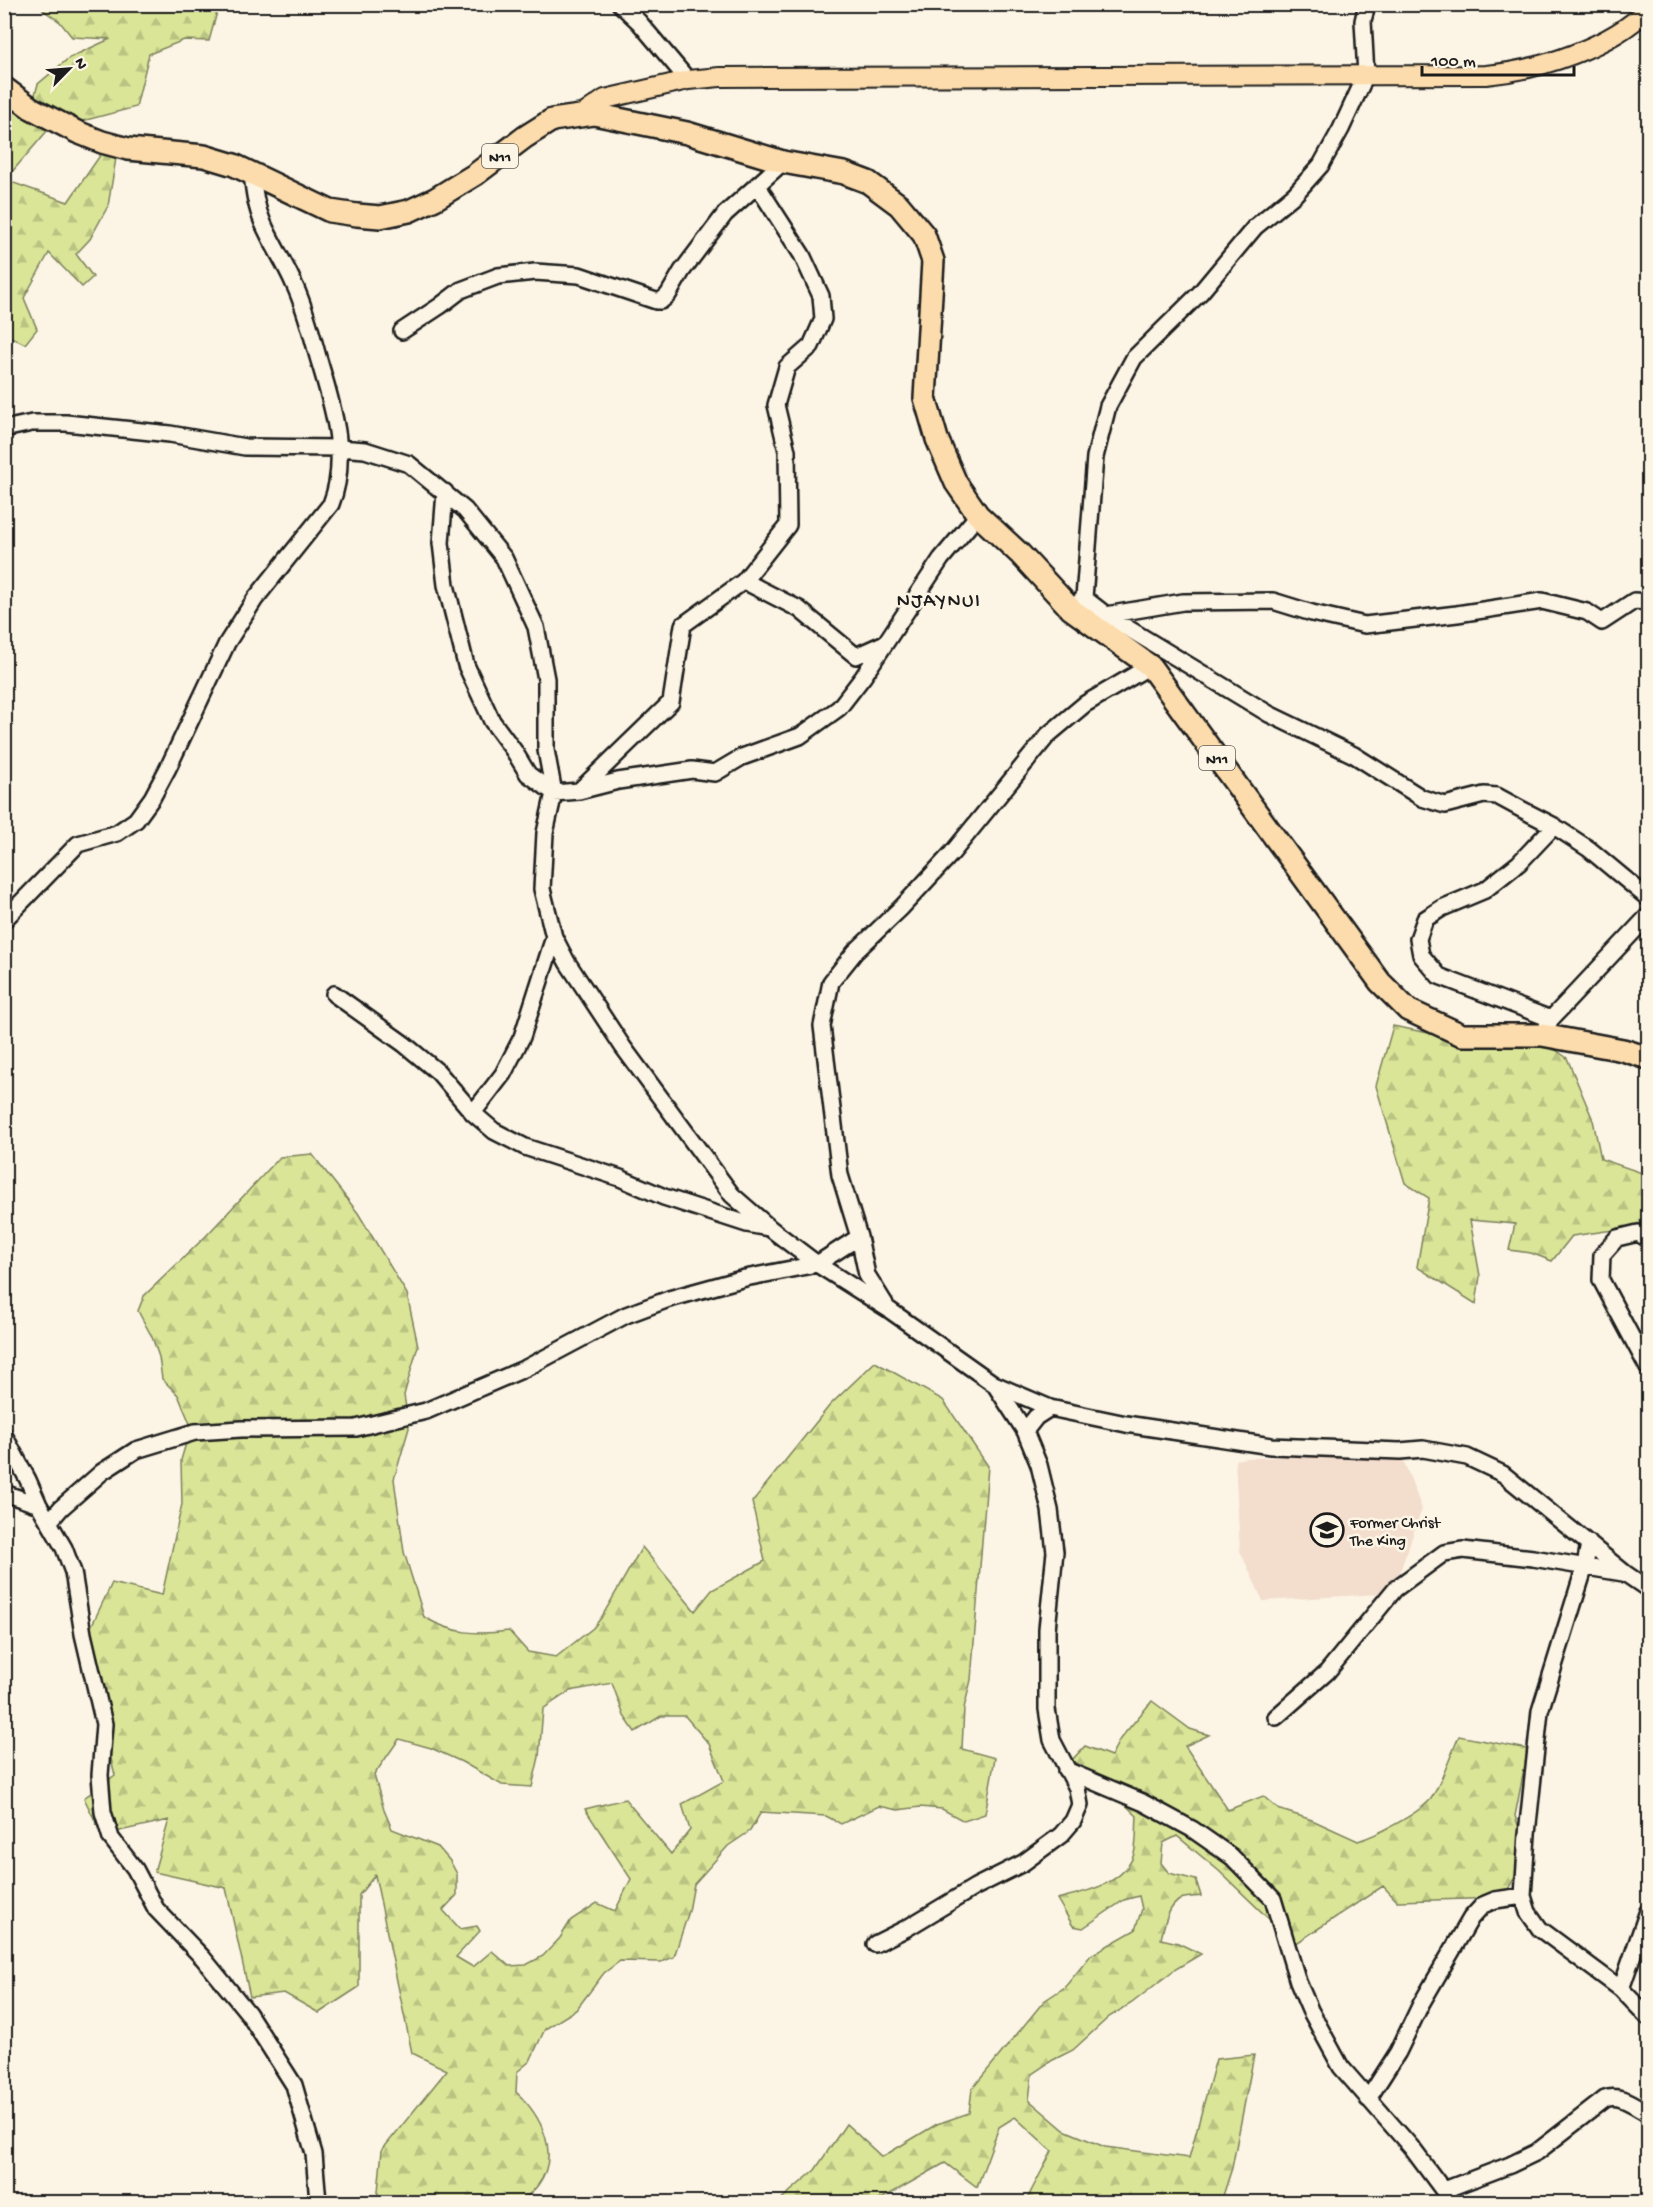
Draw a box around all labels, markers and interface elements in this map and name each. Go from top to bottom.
north arrow [39,39,99,99]
scale bar [1422,39,1574,77]
text: 100 m [1430,52,1476,73]
text: N [69,55,90,73]
road number: N11 [482,144,518,168]
district label: NJAYNUI [897,591,981,614]
road number: N11 [1199,746,1235,770]
school or university icon: Former Christ The King [1309,1512,1345,1548]
place label: Former Christ The King [1349,1515,1442,1552]

